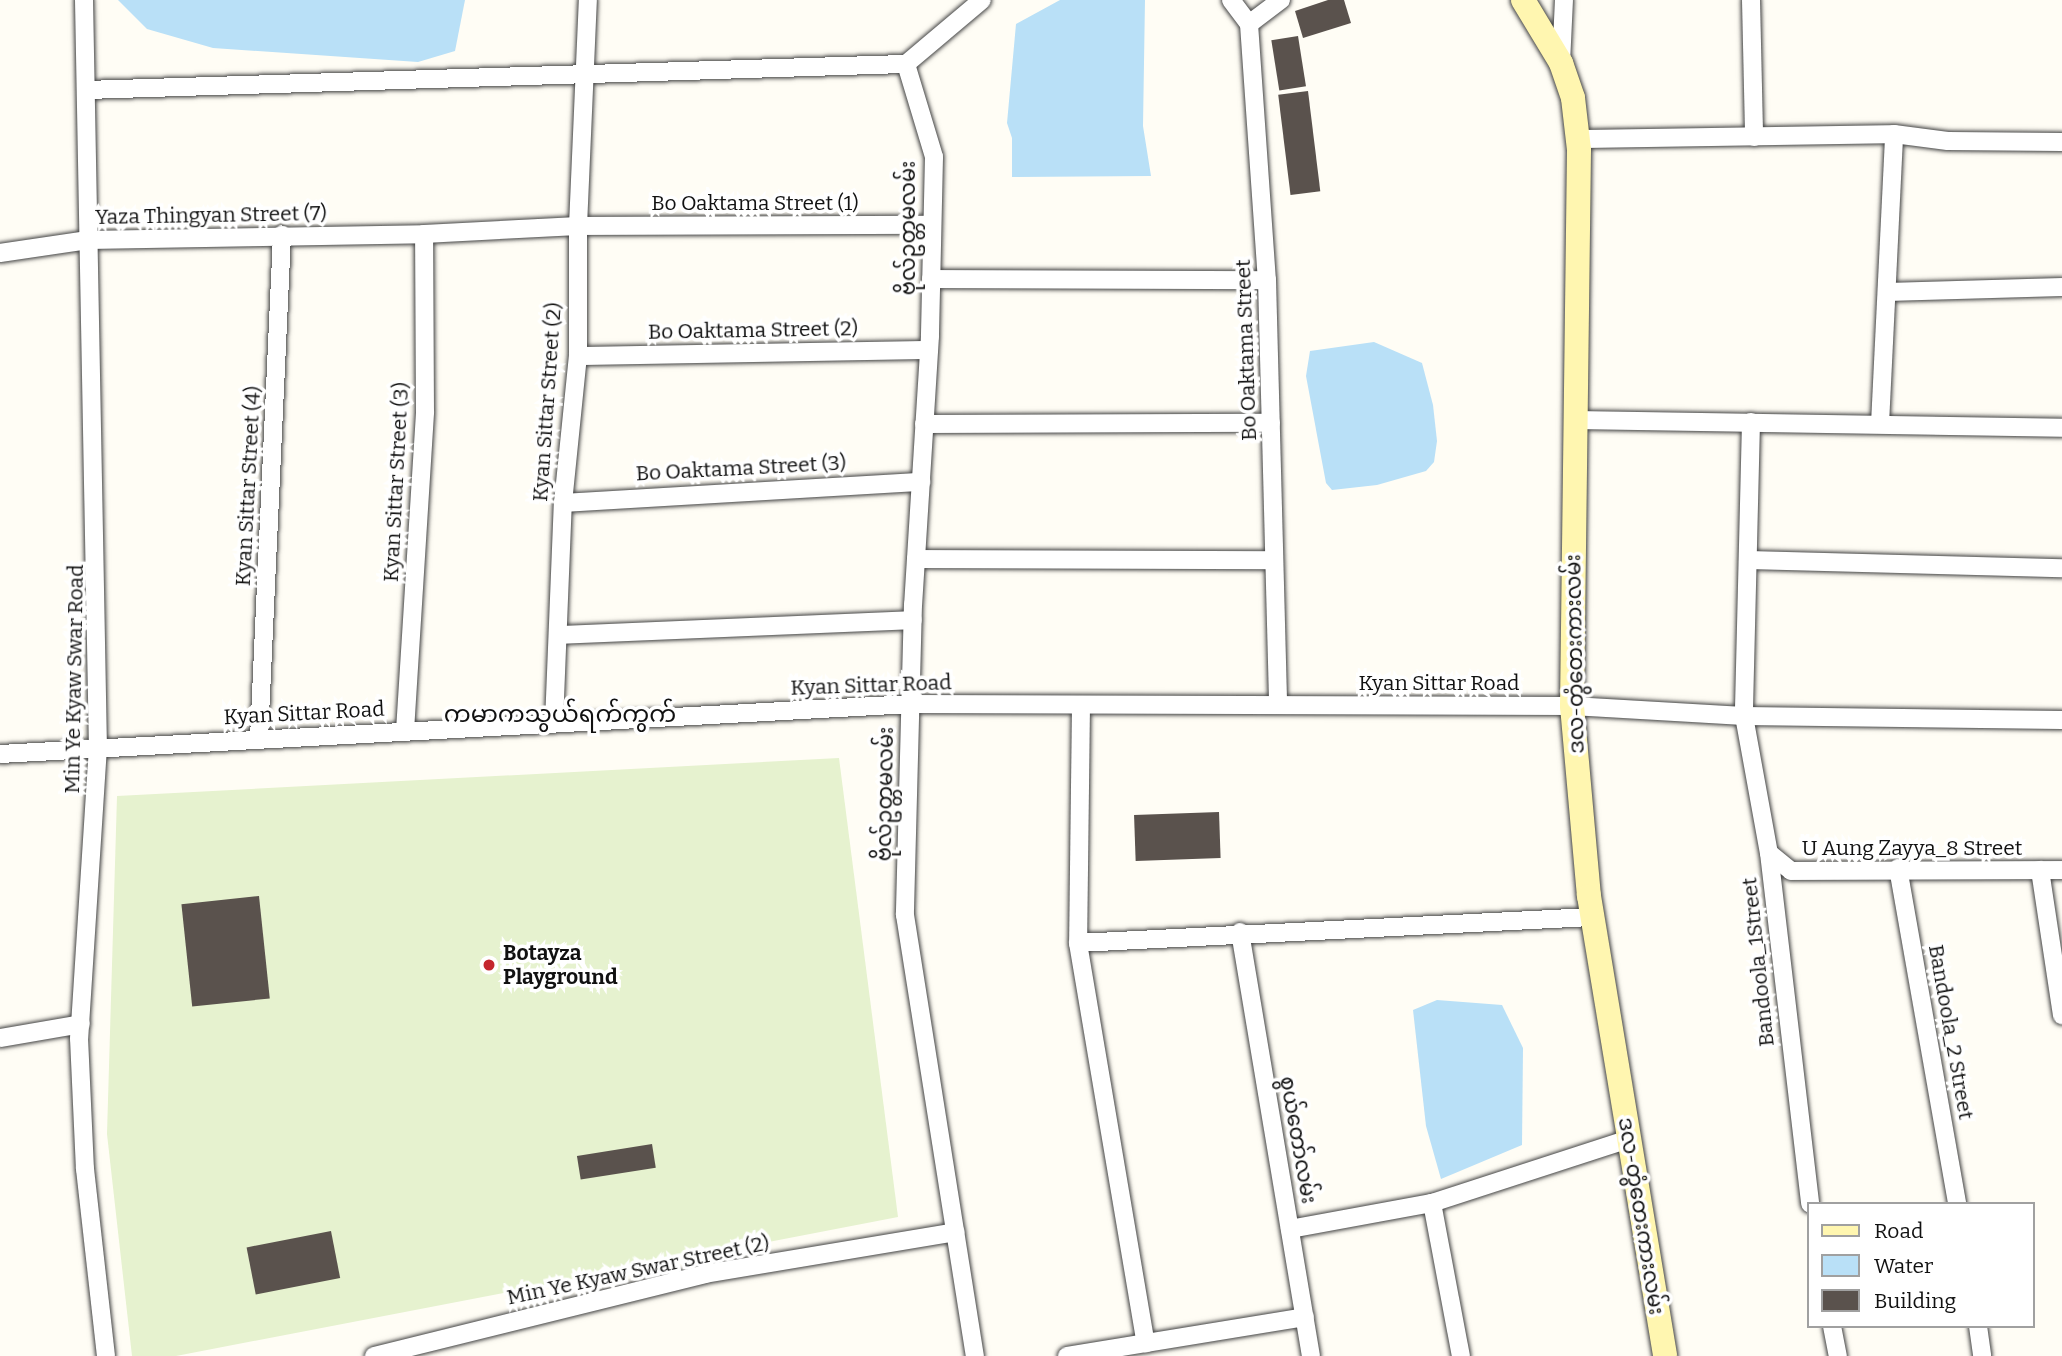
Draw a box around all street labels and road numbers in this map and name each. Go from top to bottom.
street label: ဗိုလ်ဥတ္တမလမ်း [895,161,921,295]
street label: Bo Oaktama Street (1) [651,190,859,216]
street label: Yaza Thingyan Street (7) [95,200,327,230]
street label: Bo Oaktama Street [1230,259,1262,441]
street label: Kyan Sittar Street (2) [527,302,567,502]
street label: Bo Oaktama Street (2) [648,316,858,344]
street label: Kyan Sittar Street (3) [378,381,414,583]
street label: Kyan Sittar Street (4) [230,385,266,587]
street label: Bo Oaktama Street (3) [635,450,847,486]
street label: ဒလ-တွံတေးကားလမ်း [1561,554,1589,754]
street label: Min Ye Kyaw Swar Road [59,564,89,794]
street label: Kyan Sittar Road [790,670,952,700]
street label: Kyan Sittar Road [1358,670,1520,696]
street label: Kyan Sittar Road [223,696,385,730]
street label: ဗိုလ်ဥတ္တမလမ်း [871,726,899,862]
street label: U Aung Zayya_8 Street [1802,835,2022,861]
street label: Bandoola_1Street [1737,876,1779,1048]
street label: Bandoola_2 Street [1923,943,1979,1121]
street label: စွယ်တော်လမ်း [1274,1074,1322,1206]
street label: ဒလ-တွံတေးကားလမ်း [1613,1115,1669,1317]
street label: Min Ye Kyaw Swar Street (2) [504,1230,772,1310]

